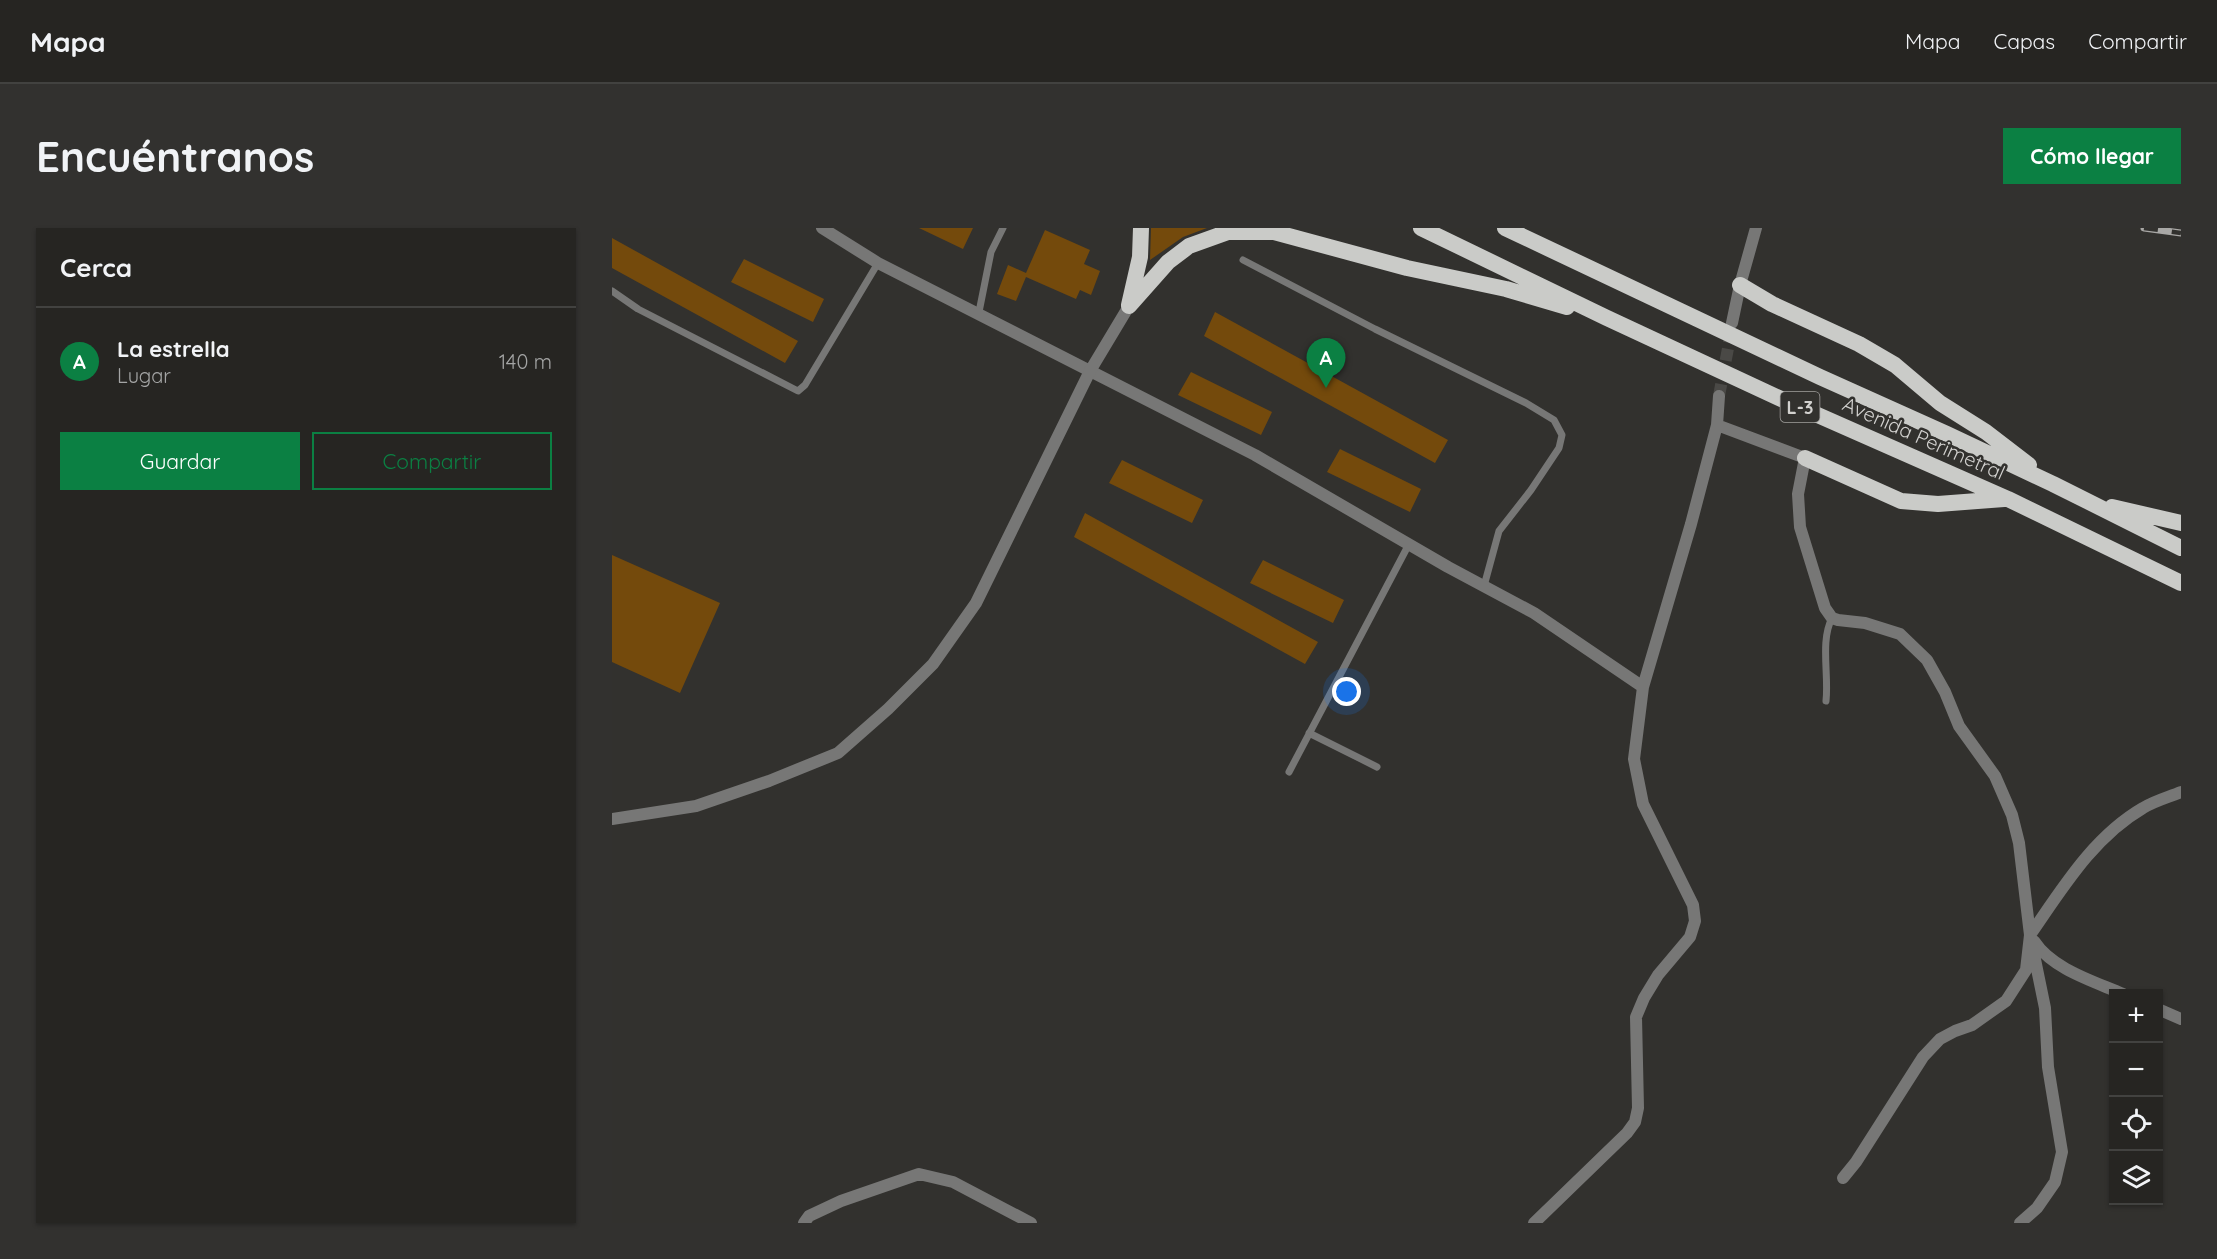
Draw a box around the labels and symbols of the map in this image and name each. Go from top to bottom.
pin: A [1306,338,1346,388]
street label: Avenida Perimetral [1839,391,2009,485]
road number: L-3 [1780,392,1820,422]
your location [1332,677,1361,706]

